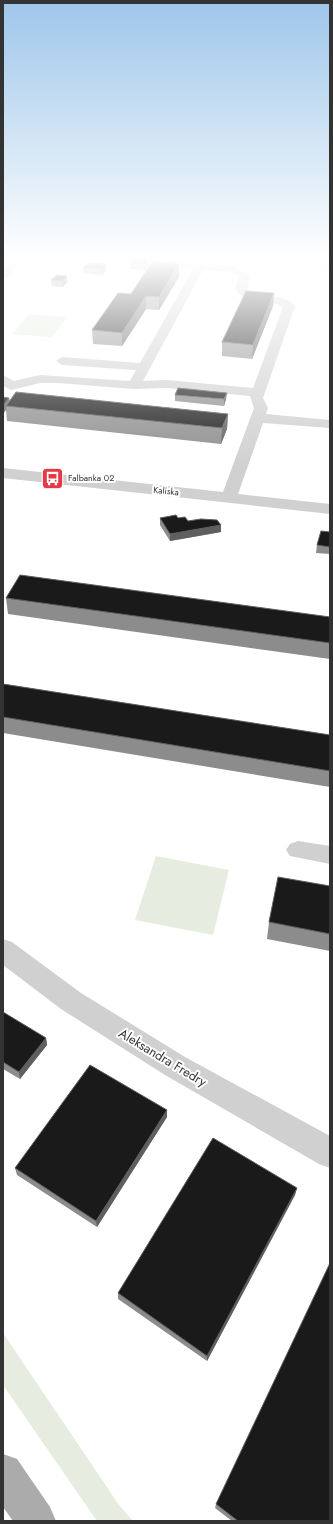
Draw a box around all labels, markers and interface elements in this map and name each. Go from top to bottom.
bus stop icon: Falbanka 02 [40,465,66,491]
place label: Falbanka 02 [68,471,114,484]
street label: Kaliska [153,483,180,498]
street label: Aleksandra Fredry [115,1024,211,1091]

